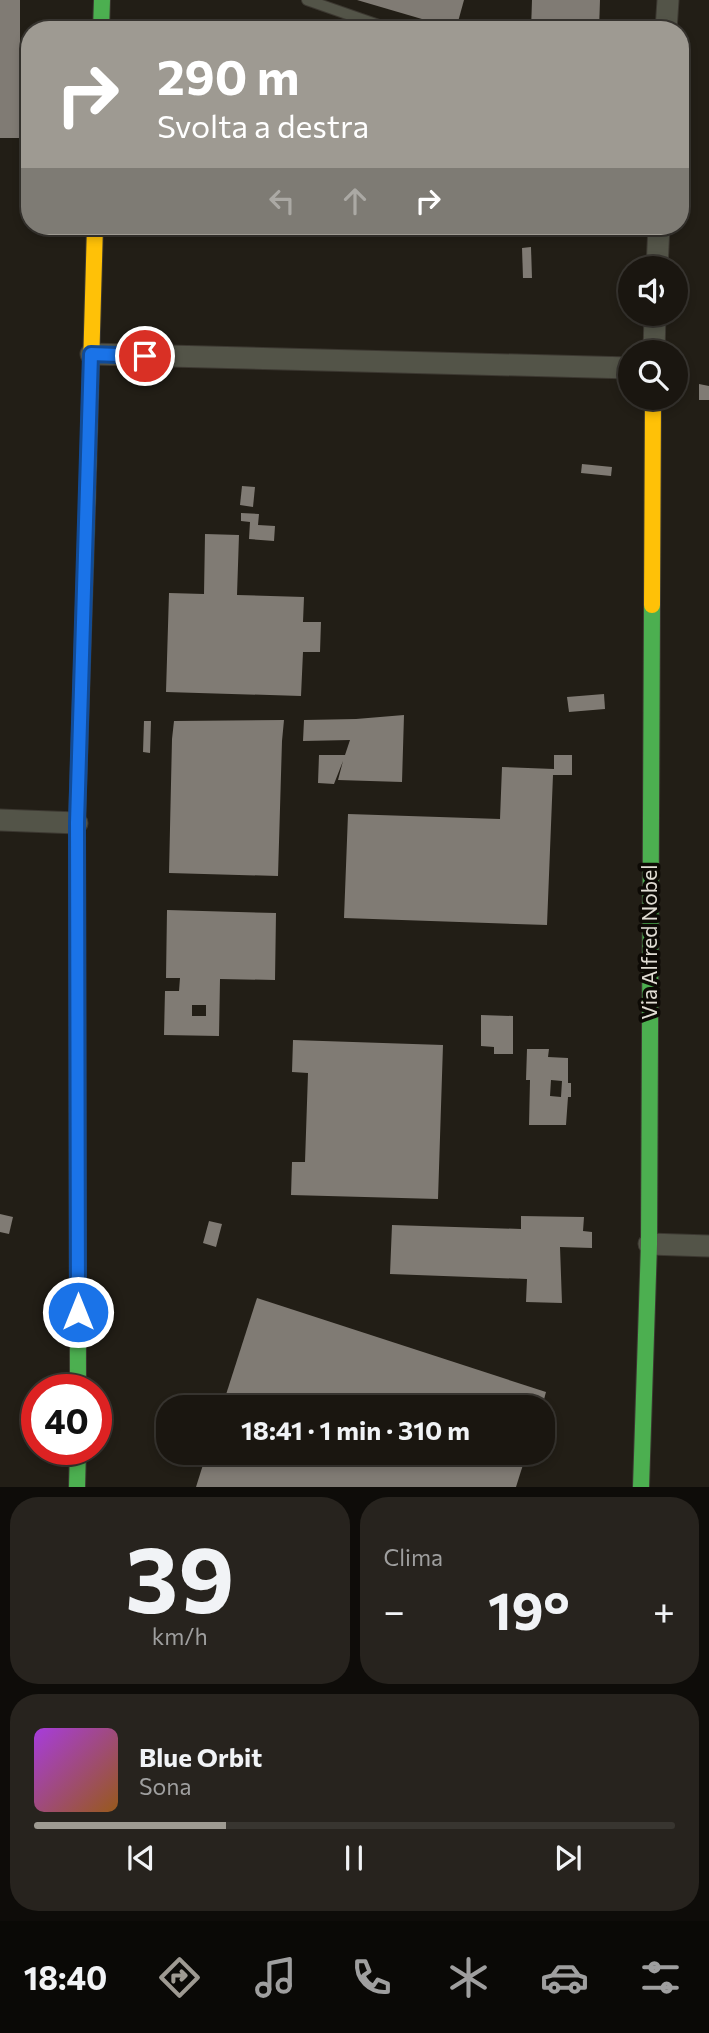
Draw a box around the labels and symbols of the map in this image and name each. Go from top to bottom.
pin [115,326,175,386]
street label: Via Alfred Nobel [636,864,661,1020]
position arrow [41,1275,115,1349]
speed limit sign: 40 [21,1374,112,1465]

